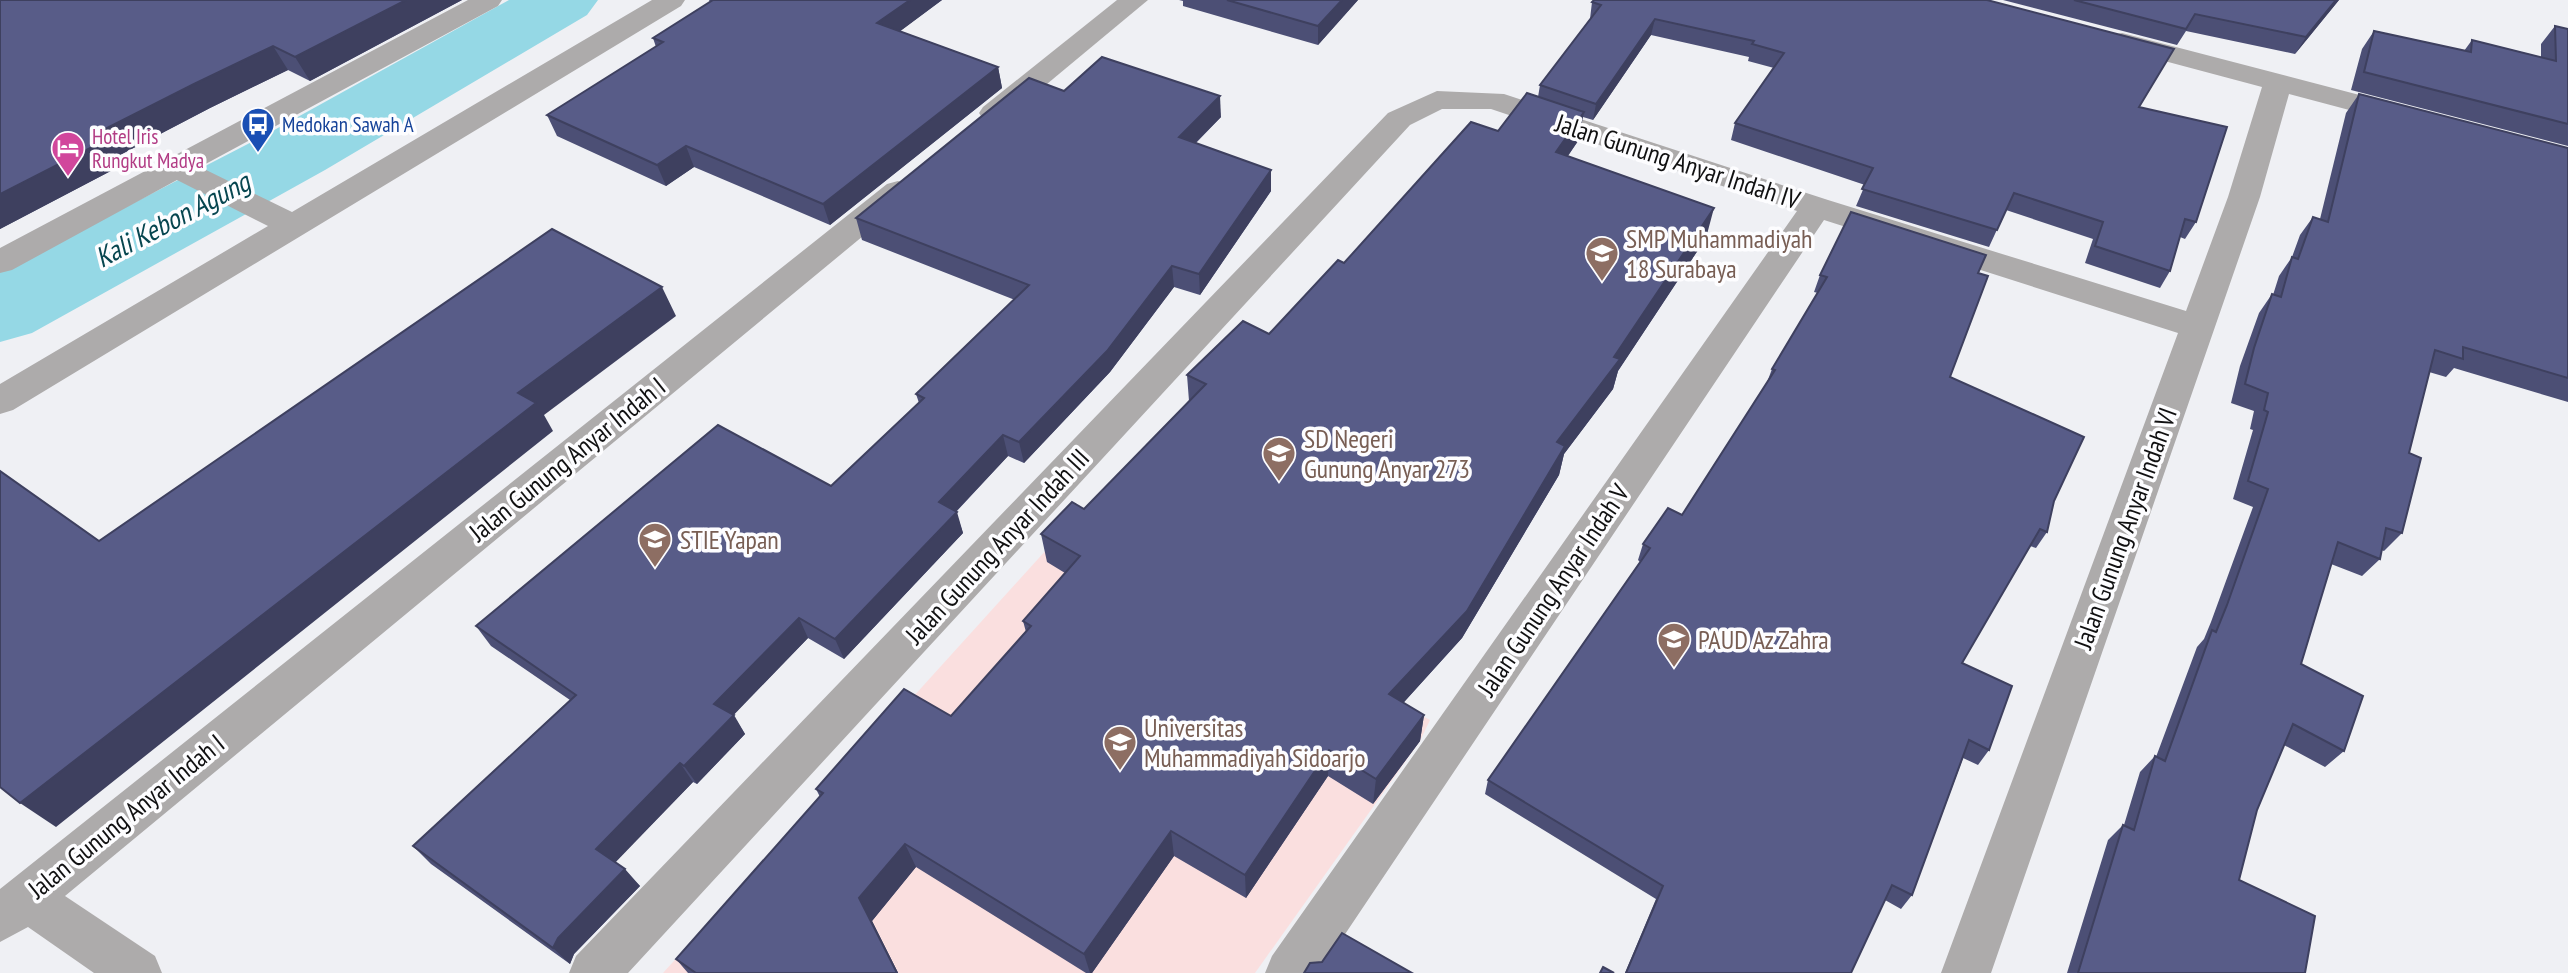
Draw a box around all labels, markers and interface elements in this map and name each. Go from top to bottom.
bus stop icon: Medokan Sawah A [239,105,277,154]
street label: Jalan Gunung Anyar Indah IV [1551,106,1805,216]
place label: Medokan Sawah A [282,111,414,138]
place label: Hotel Iris Rungkut Madya [92,123,204,174]
hotel icon: Hotel Iris Rungkut Madya [49,129,87,178]
water label: Kali Kebon Agung [88,162,258,275]
place label: SMP Muhammadiyah 18 Surabaya [1626,222,1813,285]
school or university icon: SMP Muhammadiyah 18 Surabaya [1583,234,1621,283]
street label: Jalan Gunung Anyar Indah I [461,370,672,549]
street label: Jalan Gunung Anyar Indah VI [2066,403,2184,654]
place label: SD Negeri Gunung Anyar 273 [1304,422,1470,485]
school or university icon: SD Negeri Gunung Anyar 273 [1260,434,1298,483]
street label: Jalan Gunung Anyar Indah III [897,441,1096,651]
street label: Jalan Gunung Anyar Indah V [1469,477,1637,703]
school or university icon: STIE Yapan [636,520,674,569]
place label: STIE Yapan [680,523,779,556]
school or university icon: PAUD Az Zahra [1655,620,1693,669]
place label: PAUD Az Zahra [1698,623,1829,656]
place label: Universitas Muhammadiyah Sidoarjo [1144,711,1366,774]
school or university icon: Universitas Muhammadiyah Sidoarjo [1101,723,1139,772]
street label: Jalan Gunung Anyar Indah I [20,727,231,906]

